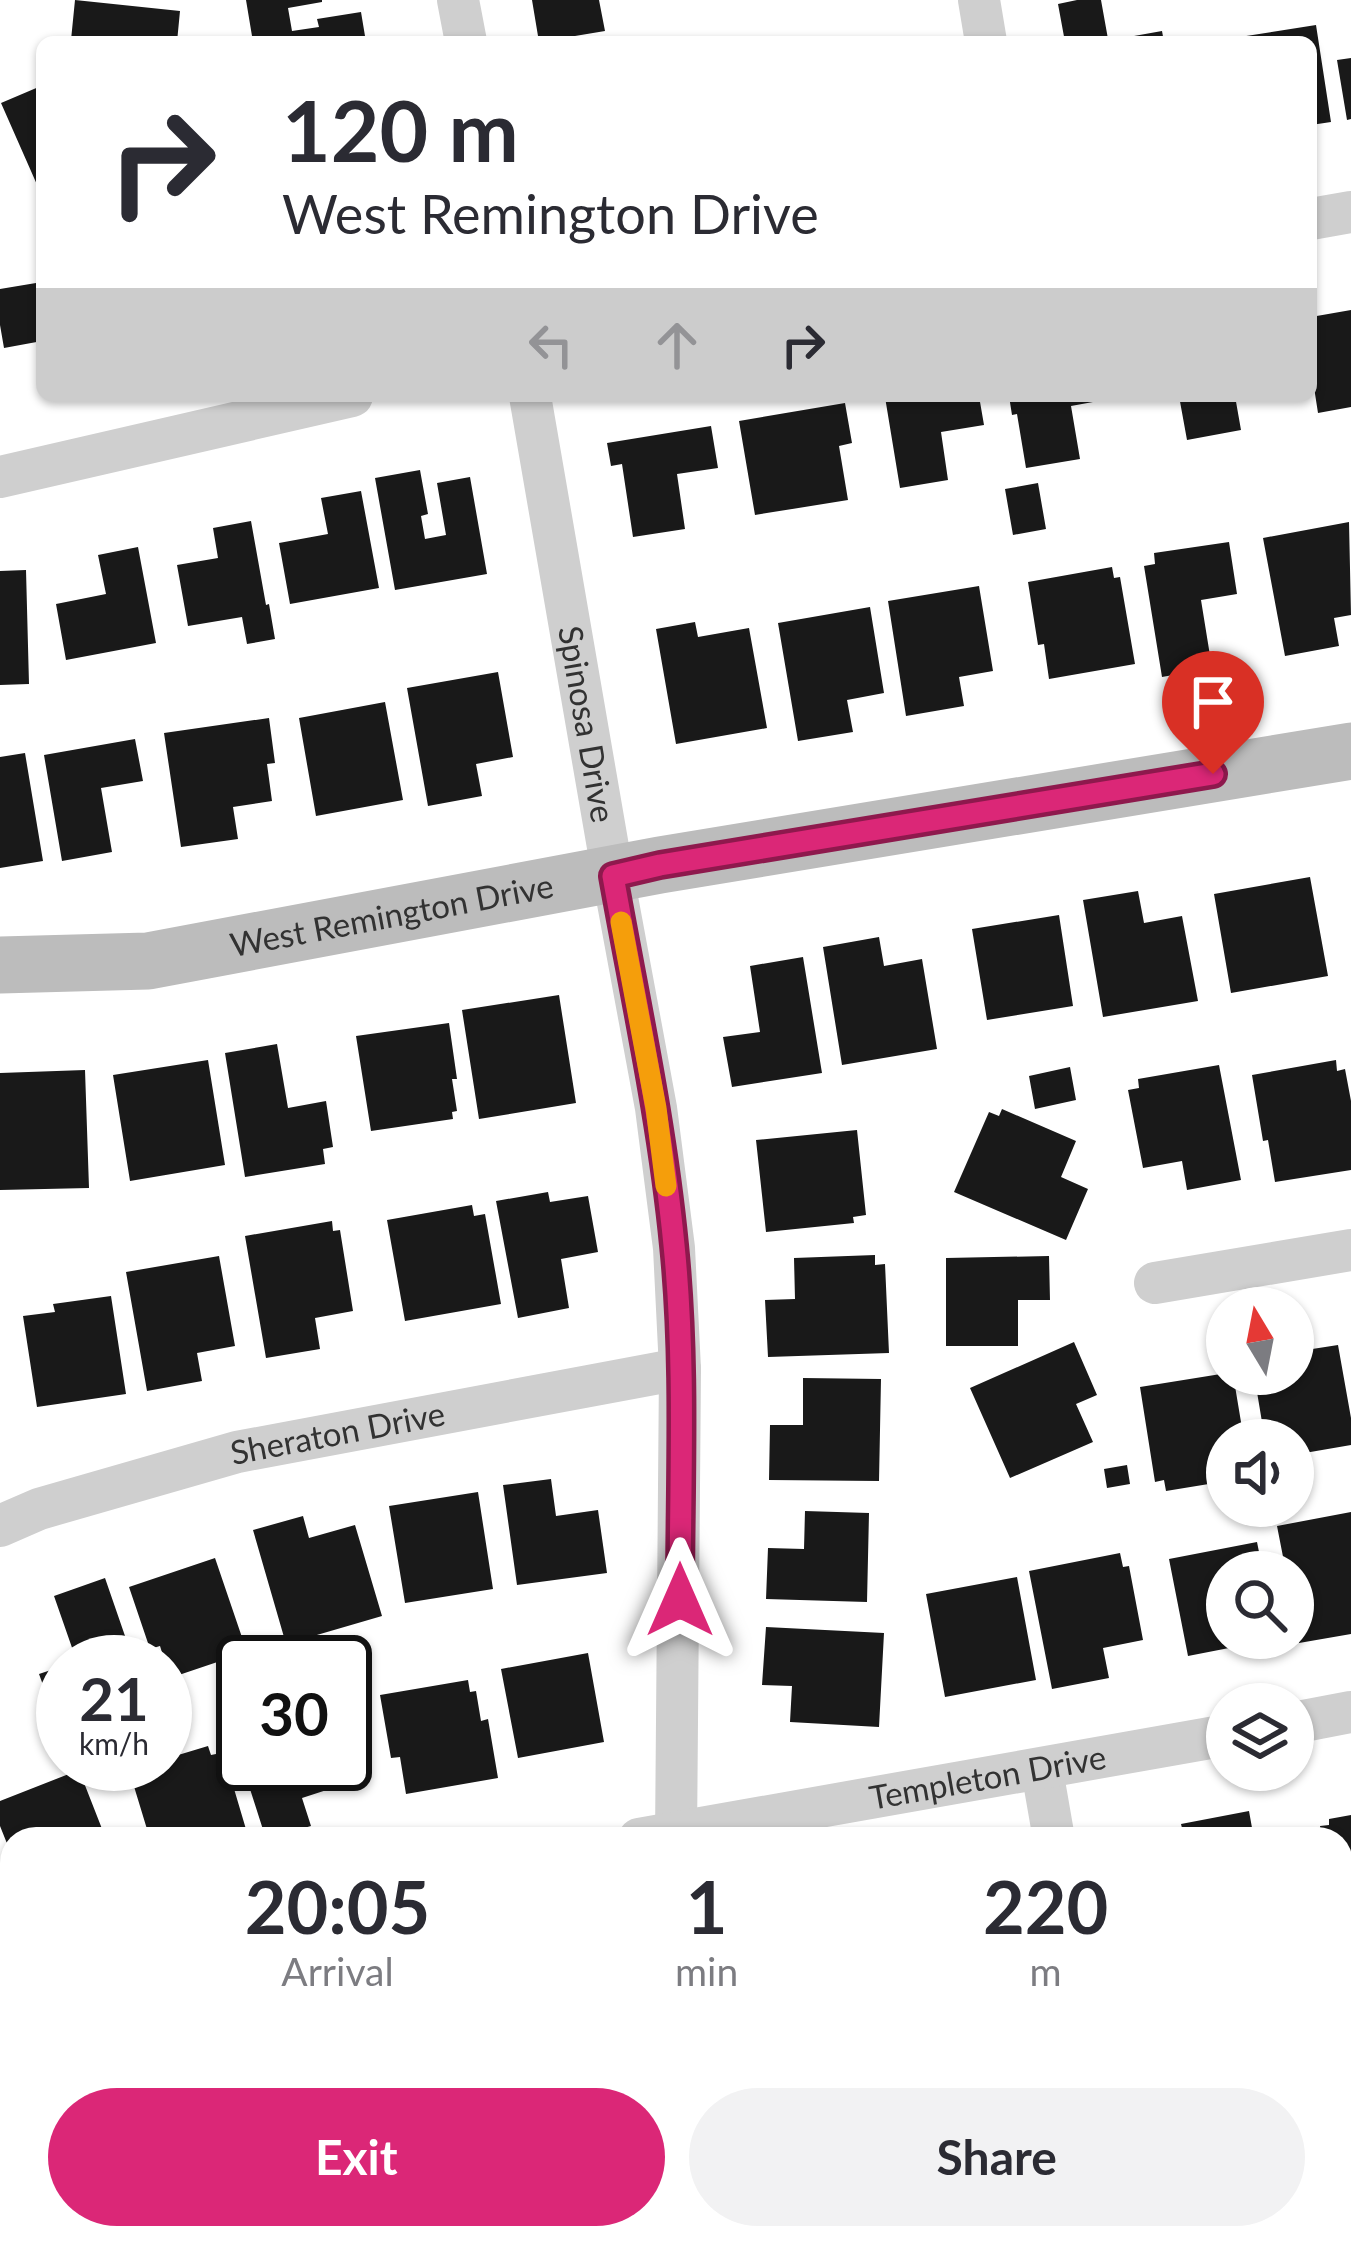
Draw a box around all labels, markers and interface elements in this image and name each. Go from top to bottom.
text: 120 m [282,79,519,180]
icon: right [84,84,240,240]
text: West Remington Drive [282,181,819,246]
icon: left [518,312,584,378]
icon: ahead [644,312,710,378]
icon: right [770,312,836,378]
street label: Spinosa Drive [551,623,624,825]
pin [1162,651,1264,774]
icon: arrive [1180,669,1246,735]
street label: West Remington Drive [227,864,556,964]
north arrow [1206,1287,1314,1395]
map controls [1206,1287,1314,1791]
street label: Sheraton Drive [227,1392,448,1472]
button: sound [1206,1419,1314,1527]
position arrow [617,1537,743,1663]
button: search [1206,1551,1314,1659]
speed limit sign: 30 [216,1635,372,1791]
text: 21 [79,1662,149,1734]
button: layers [1206,1683,1314,1791]
text: km/h [79,1725,149,1761]
street label: Templeton Drive [866,1736,1109,1817]
text: 20:05 [245,1863,430,1949]
text: 1 [686,1863,728,1949]
text: 220 [983,1863,1108,1949]
text: Arrival [281,1948,394,1994]
text: min [675,1948,738,1994]
text: m [1030,1948,1062,1994]
button: Exit [48,2088,665,2226]
button: Share [689,2088,1305,2226]

